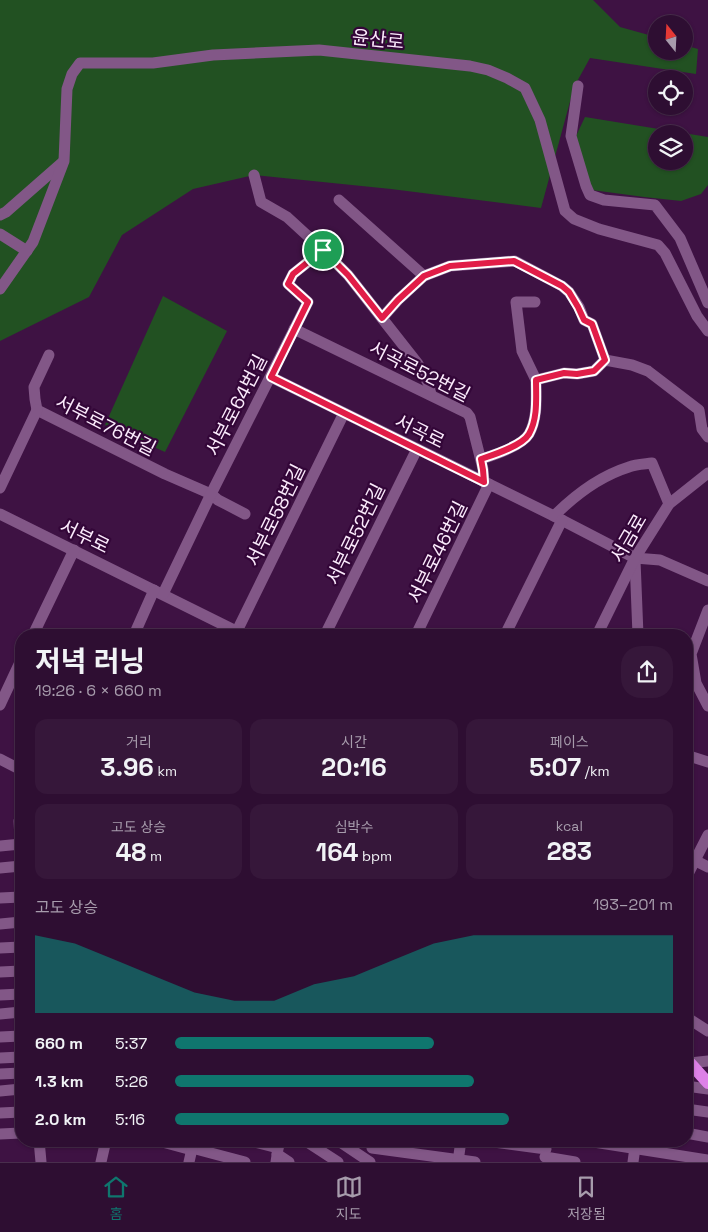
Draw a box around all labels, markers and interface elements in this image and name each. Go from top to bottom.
north arrow [648,15,692,60]
map controls [648,15,693,170]
street label: 윤산로 [351,24,405,55]
button: locate [648,70,693,115]
button: layers [648,125,693,170]
pin [302,229,344,271]
icon: arrive [309,236,337,264]
street label: 서곡로52번길 [365,335,474,408]
street label: 서부로64번길 [200,350,273,460]
street label: 서부로76번길 [51,389,160,461]
street label: 서곡로 [391,409,449,454]
street label: 서부로58번길 [240,460,311,570]
street label: 서부로52번길 [320,479,391,589]
street label: 서부로46번길 [402,497,473,608]
street label: 서금로 [604,509,652,567]
street label: 서부로 [56,514,114,559]
text: 저녁 러닝 [35,643,145,679]
button: share [621,646,673,698]
text: 19:26 · 6 × 660 m [35,680,162,701]
text: 거리 [126,733,152,751]
text: 시간 [341,733,367,751]
text: 페이스 [550,733,589,751]
text: 3.96 [100,751,154,783]
text: 20:16 [321,751,387,783]
text: 5:07 [529,751,581,783]
text: km [154,762,177,780]
text: /km [581,762,610,780]
text: kcal [556,817,583,835]
text: 고도 상승 [111,818,166,836]
text: 심박수 [335,818,373,836]
text: 283 [547,835,592,867]
text: 48 [115,836,146,868]
text: 164 [316,836,358,868]
text: m [146,847,162,865]
text: bpm [358,847,392,865]
text: 193–201 m [593,894,673,915]
text: 고도 상승 [35,897,98,918]
text: 660 m [35,1033,83,1054]
text: 5:37 [115,1033,147,1054]
text: 1.3 km [35,1071,83,1092]
text: 5:26 [115,1071,148,1092]
text: 2.0 km [35,1109,86,1130]
text: 5:16 [115,1109,145,1130]
tab: 홈 [102,1173,130,1223]
tab: 지도 [335,1173,363,1223]
tab: 저장됨 [567,1173,606,1223]

